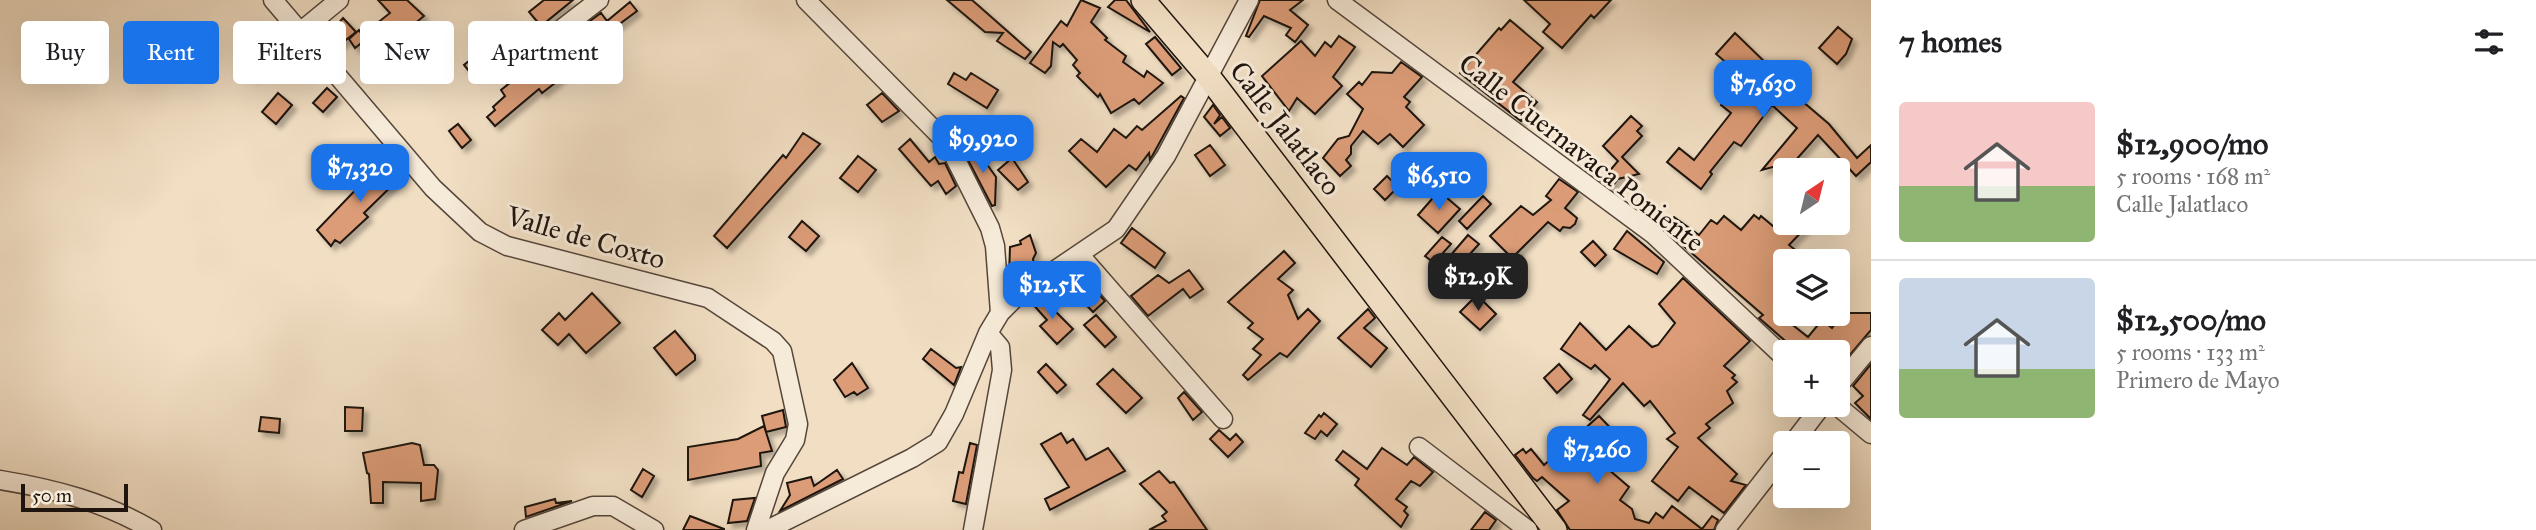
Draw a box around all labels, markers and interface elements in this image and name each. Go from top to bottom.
chip: Buy [21,21,109,84]
chip: Rent [123,21,219,84]
chip: Filters [233,21,346,84]
chip: New [360,21,454,84]
chip: Apartment [468,21,623,84]
icon: filters [2470,23,2508,61]
text: 7 homes [1899,24,2002,60]
street label: Calle Cuernavaca Poniente [1452,46,1711,259]
street label: Calle Jalatlaco [1222,54,1349,203]
pin: $7,630 [1706,60,1820,120]
text: $7,630 [1730,69,1796,97]
pin: $9,920 [926,116,1040,175]
text: $9,920 [948,124,1018,152]
text: $12,900/mo [2116,126,2268,162]
icon: home [1955,130,2039,214]
pin: $7,320 [303,144,417,204]
pin: $6,510 [1382,152,1496,212]
text: $7,320 [327,153,393,181]
north arrow [1773,158,1850,234]
map controls [1773,158,1850,508]
text: $6,510 [1407,161,1471,189]
text: 5 rooms · 168 m² [2116,162,2270,190]
text: Calle Jalatlaco [2116,190,2248,218]
street label: Valle de Coxto [501,198,669,277]
button: layers [1773,249,1850,326]
pin: $12.9K [1421,254,1535,313]
pin: $12.5K [995,262,1109,321]
text: $12.9K [1444,262,1512,290]
text: $12.5K [1019,270,1085,298]
text: $12,500/mo [2116,302,2266,338]
icon: home [1955,306,2039,390]
text: 5 rooms · 133 m² [2116,338,2265,366]
button: + [1773,340,1850,417]
text: Primero de Mayo [2116,366,2280,394]
pin: $7,260 [1540,426,1654,486]
button: − [1773,431,1850,508]
text: $7,260 [1563,435,1631,463]
scale bar [21,481,128,513]
text: 50 m [32,484,72,507]

